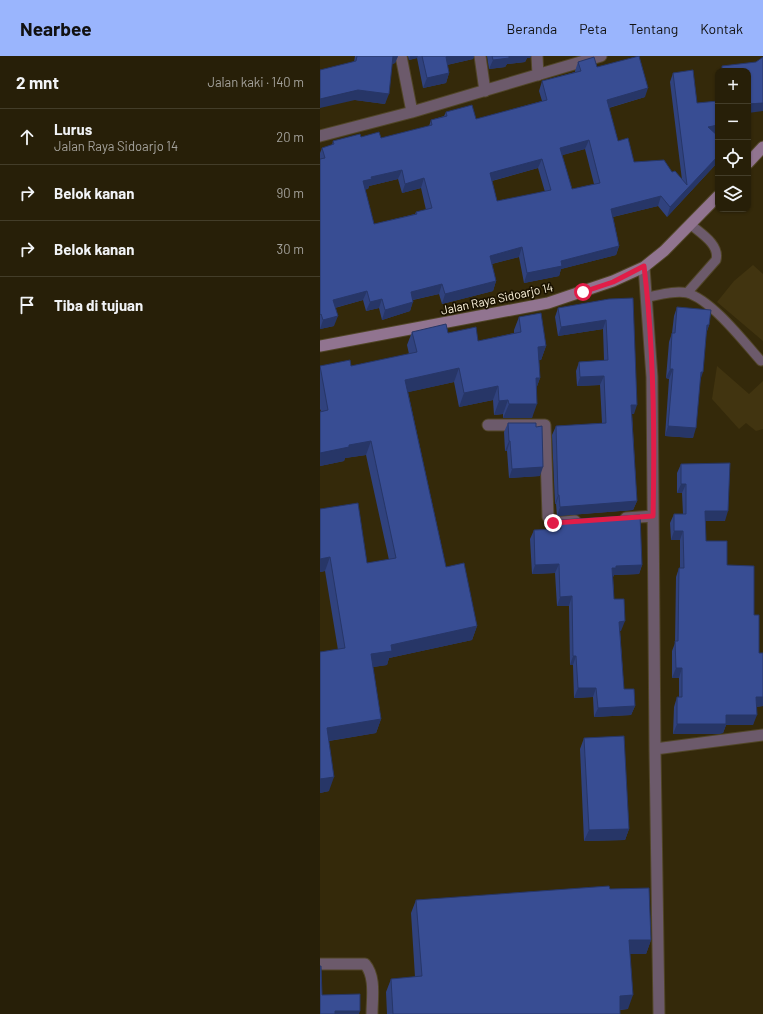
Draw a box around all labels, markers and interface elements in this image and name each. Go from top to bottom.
text: Nearbee [20,17,92,40]
text: Beranda [507,20,557,37]
text: Peta [579,20,607,37]
text: Tentang [629,20,678,37]
text: Kontak [700,20,743,37]
map controls [715,68,751,212]
button: + [715,68,751,104]
text: 2 mnt [16,72,59,92]
text: Jalan kaki · 140 m [207,74,304,90]
button: − [715,104,751,140]
text: Lurus [54,120,92,138]
icon: ahead [16,126,38,148]
text: 20 m [276,129,304,145]
text: Jalan Raya Sidoarjo 14 [54,138,178,154]
button: locate [715,140,751,176]
button: layers [715,176,751,212]
icon: right [16,182,38,204]
text: Belok kanan [54,184,134,202]
text: 90 m [277,185,304,201]
icon: right [16,238,38,260]
text: Belok kanan [54,240,134,258]
text: 30 m [277,241,304,257]
street label: Jalan Raya Sidoarjo 14 [439,279,554,317]
route start [574,283,592,301]
icon: arrive [16,294,38,316]
text: Tiba di tujuan [54,296,143,314]
route end [544,514,562,532]

